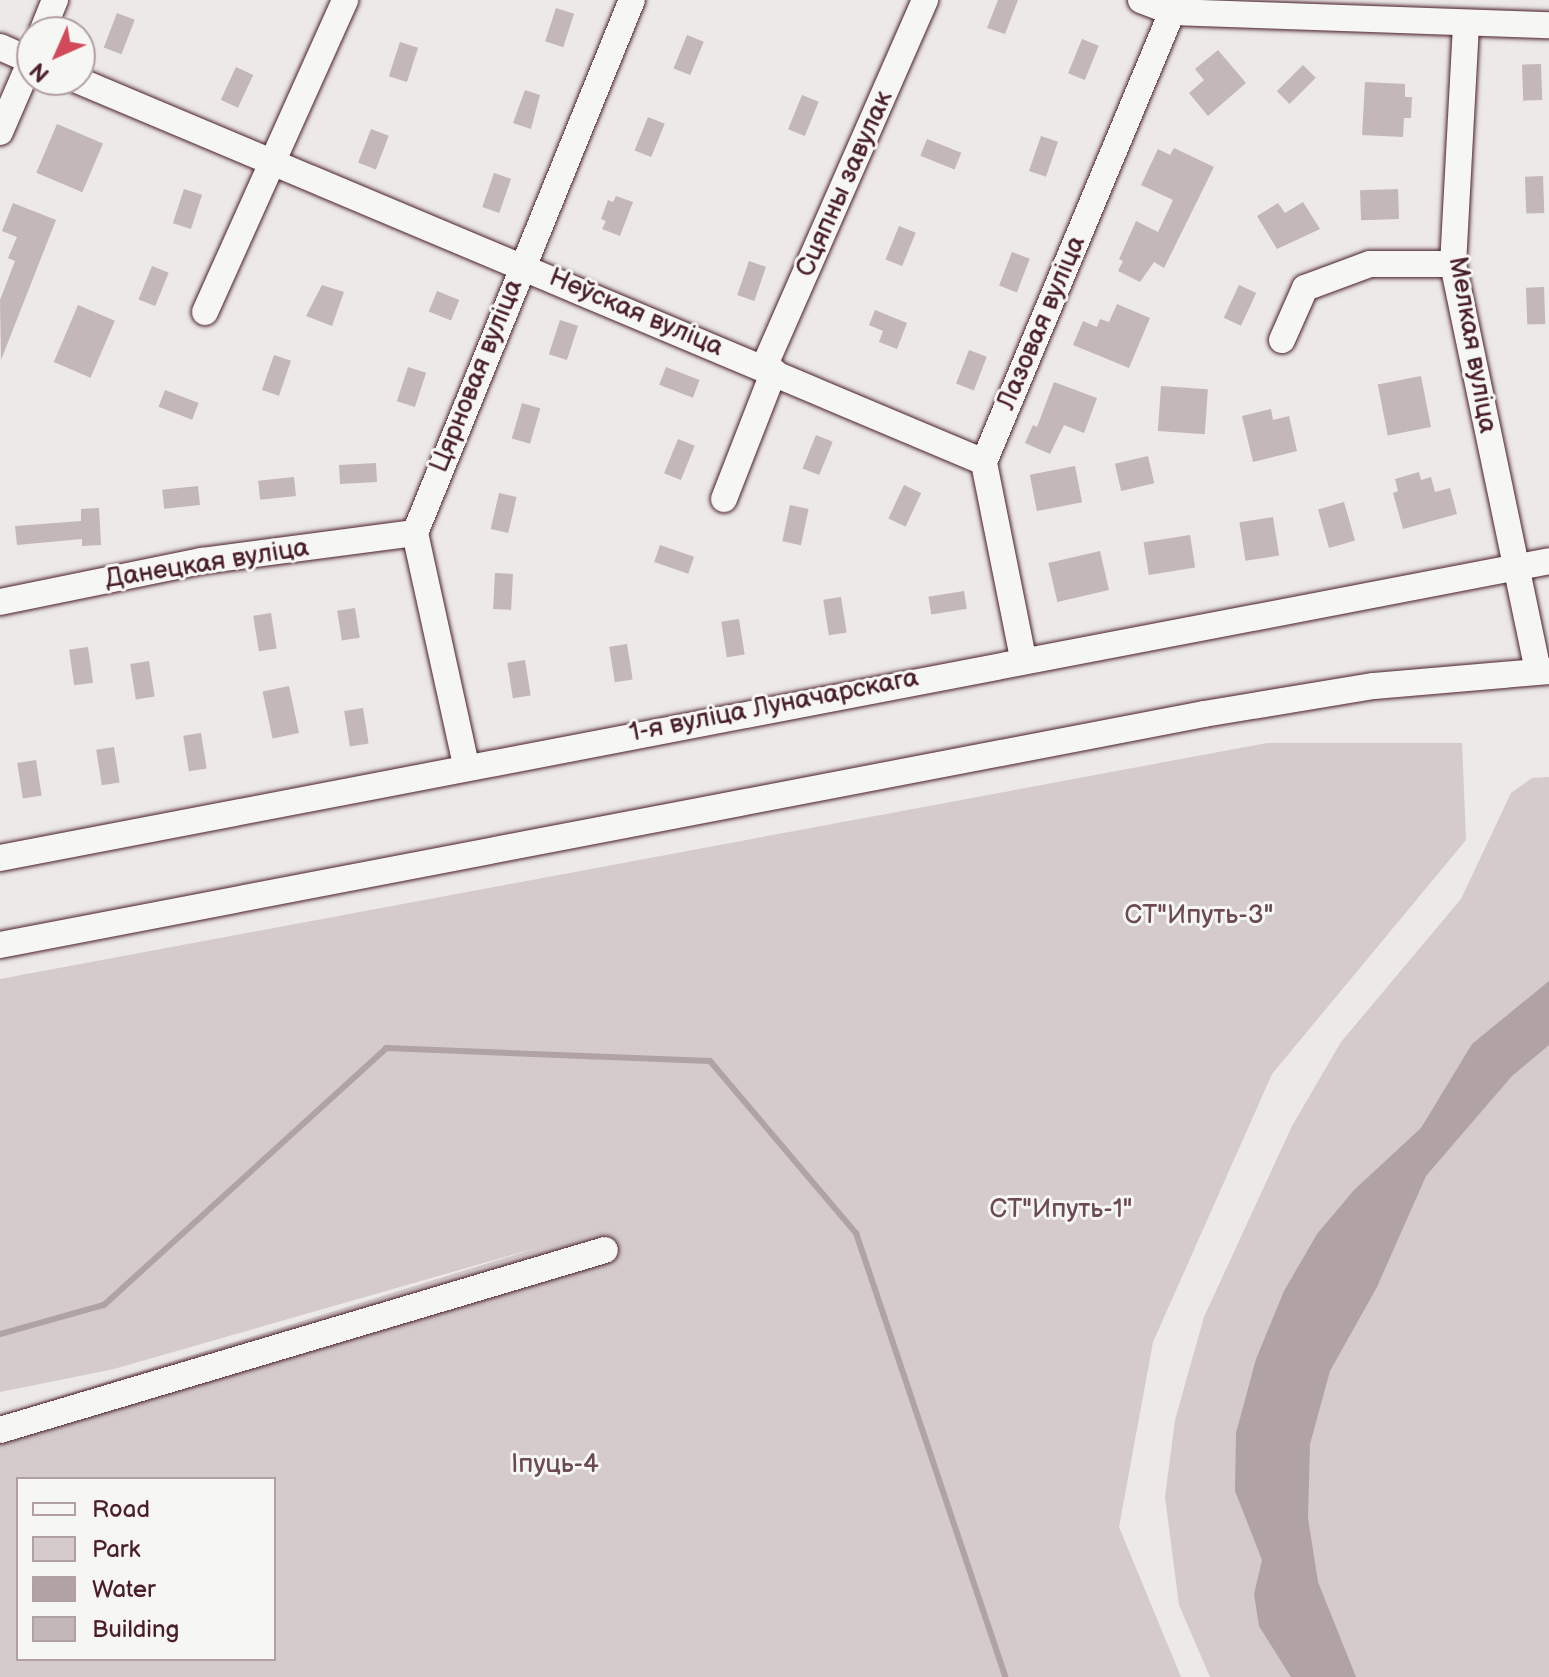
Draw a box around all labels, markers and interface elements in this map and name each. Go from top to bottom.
north arrow [16,16,96,96]
text: N [25,57,55,87]
street label: Сцяпны завулак [790,86,900,282]
street label: Лазовая вуліца [991,231,1093,415]
street label: Мелкая вуліца [1441,254,1503,436]
street label: Неўская вуліца [544,262,728,364]
street label: Цярновая вуліца [424,275,530,477]
street label: Данецкая вуліца [103,532,311,596]
street label: 1-я вуліца Луначарскага [627,663,921,749]
park label: СТ"Ипуть-3" [1125,900,1273,932]
park label: СТ"Ипуть-1" [990,1194,1132,1226]
park label: Іпуць-4 [511,1449,599,1481]
legend [16,1477,276,1661]
text: Road [92,1495,150,1524]
text: Park [92,1535,140,1564]
text: Water [92,1575,156,1604]
text: Building [92,1615,179,1644]

